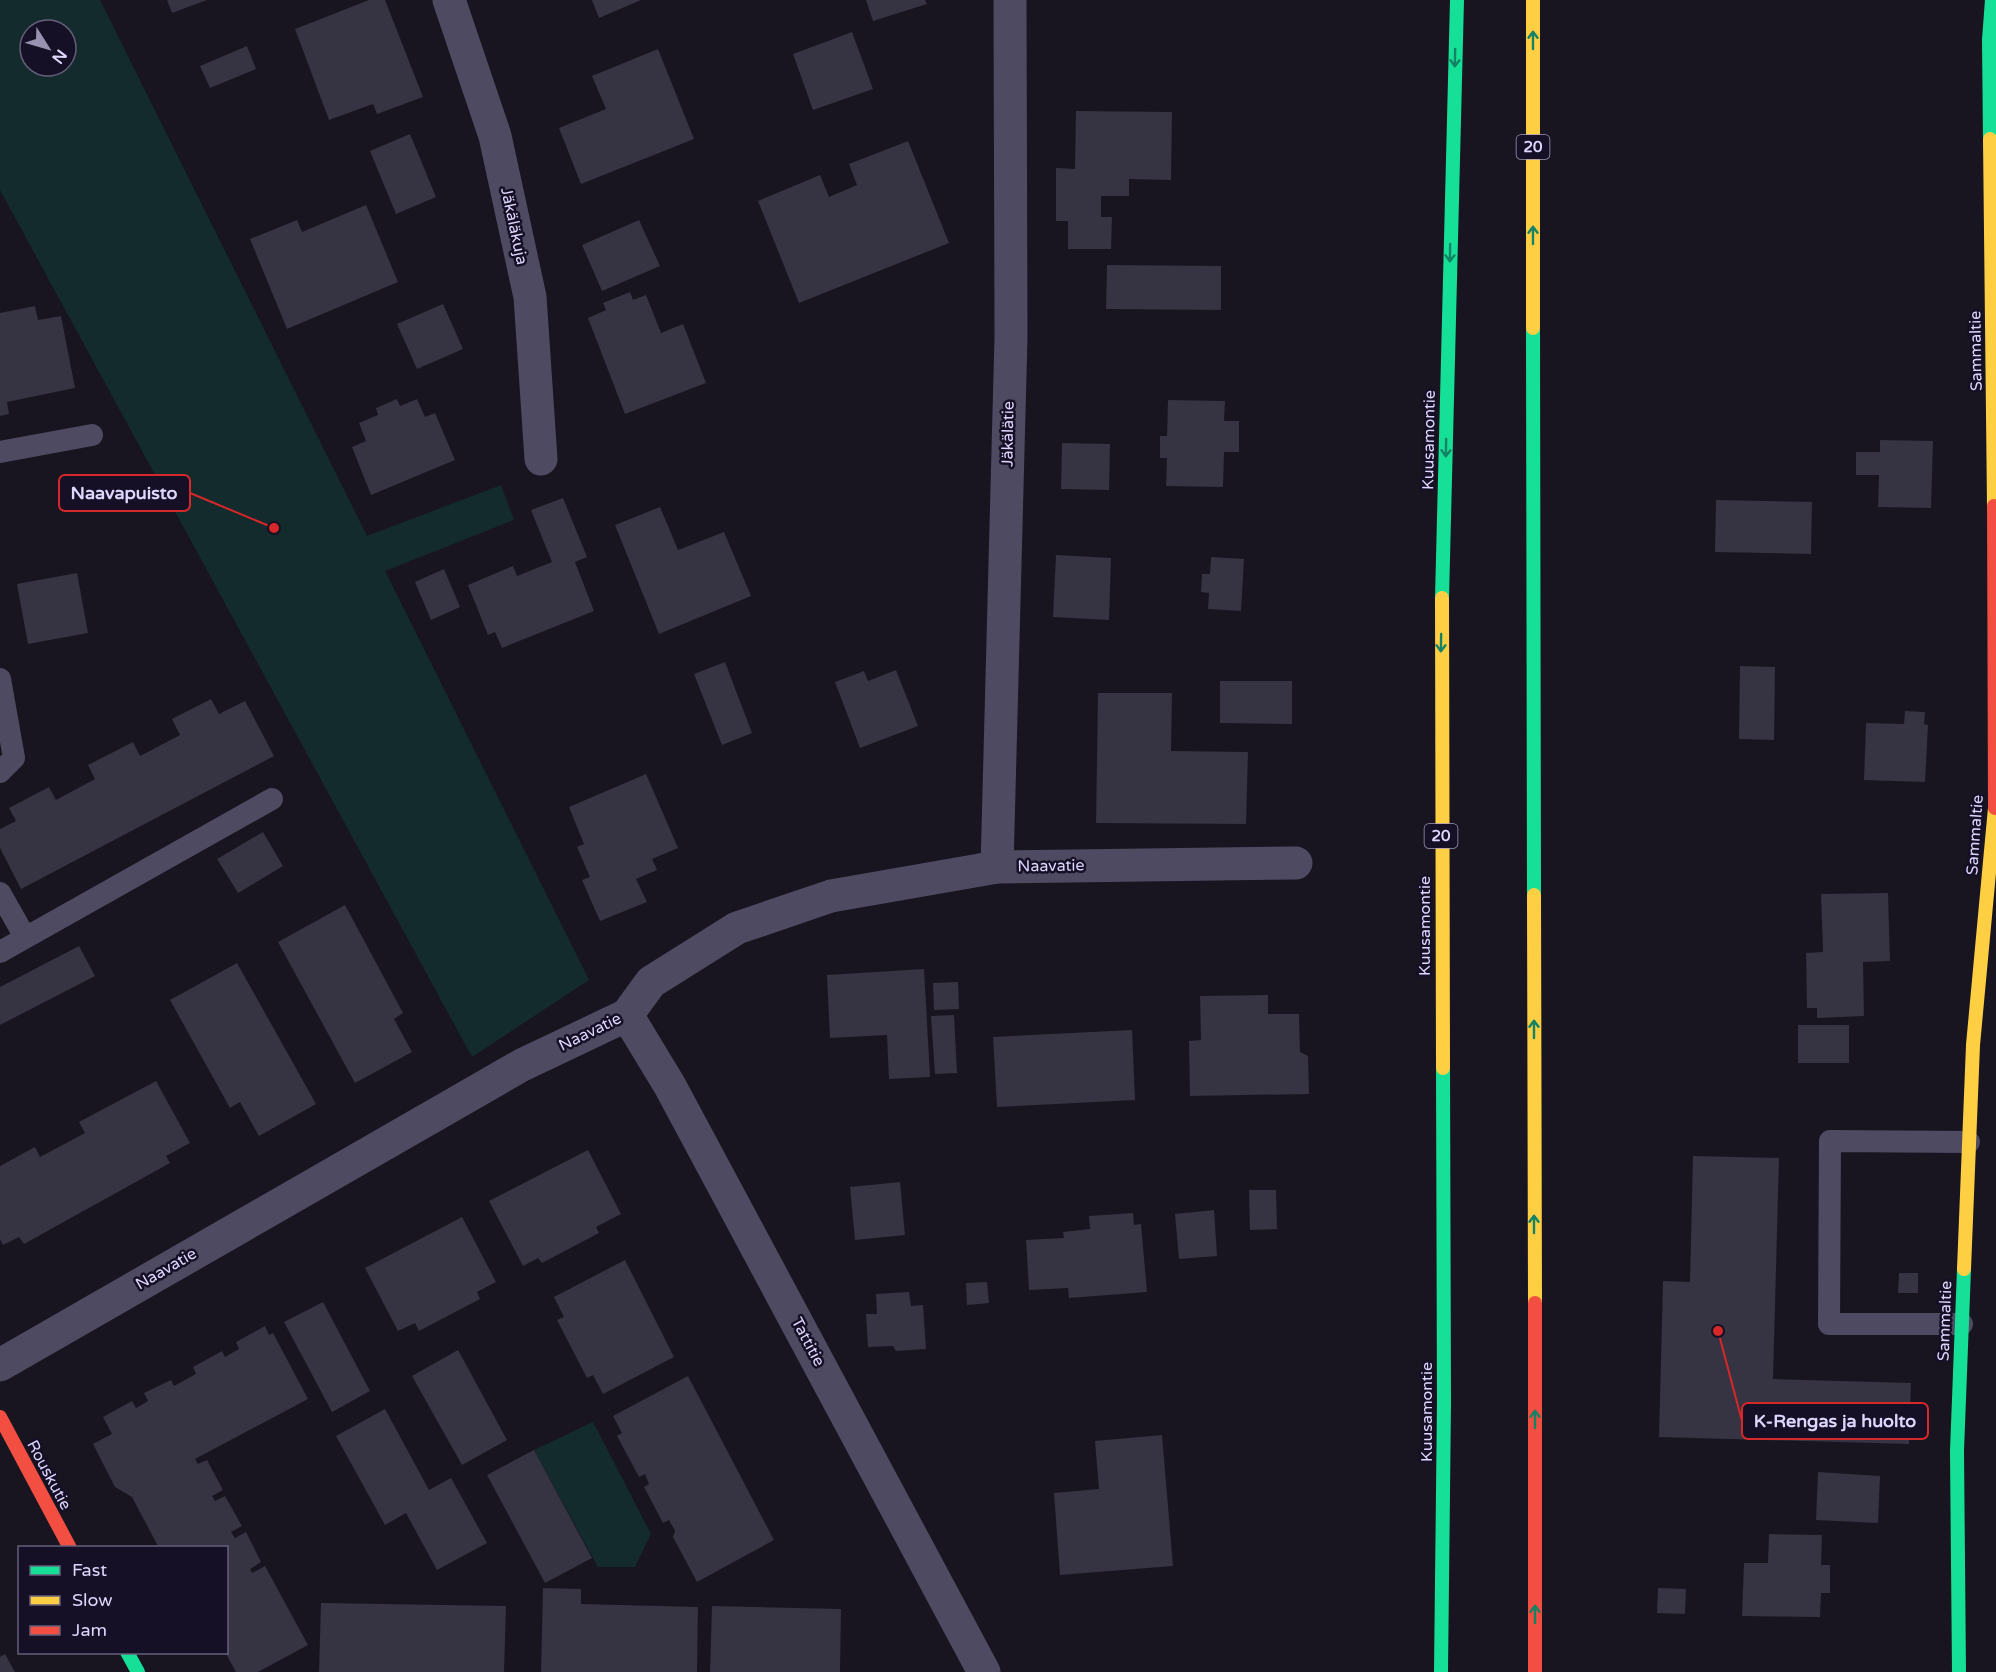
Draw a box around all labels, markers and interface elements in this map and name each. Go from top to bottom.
north arrow [18,18,78,78]
one-way arrow [1527,30,1539,50]
text: N [47,45,71,68]
one-way arrow [1450,48,1461,68]
road number: 20 [1516,135,1550,159]
street label: Jäkäläkuja [496,186,532,266]
one-way arrow [1527,225,1539,245]
one-way arrow [1445,243,1456,263]
street label: Sammaltie [1965,311,1987,391]
street label: Kuusamontie [1418,390,1440,490]
street label: Jäkälätie [997,401,1019,467]
one-way arrow [1440,438,1451,458]
callout: Naavapuisto [59,475,190,511]
text: Naavapuisto [70,482,178,504]
one-way arrow [1435,633,1447,653]
street label: Sammaltie [1962,794,1988,876]
road number: 20 [1424,824,1458,848]
street label: Naavatie [1017,855,1085,877]
street label: Kuusamontie [1415,876,1435,976]
street label: Naavatie [555,1008,625,1056]
one-way arrow [1528,1019,1540,1039]
one-way arrow [1528,1214,1540,1234]
street label: Naavatie [132,1244,200,1294]
street label: Sammaltie [1934,1280,1956,1362]
street label: Tattitie [787,1314,829,1370]
street label: Kuusamontie [1417,1362,1437,1462]
callout: K-Rengas ja huolto [1742,1403,1928,1439]
one-way arrow [1529,1409,1541,1429]
text: K-Rengas ja huolto [1754,1410,1916,1432]
street label: Rouskutie [22,1437,76,1513]
legend [18,1546,228,1654]
text: Fast [72,1559,107,1581]
text: Slow [72,1589,113,1611]
one-way arrow [1529,1604,1541,1624]
text: Jam [72,1619,107,1641]

